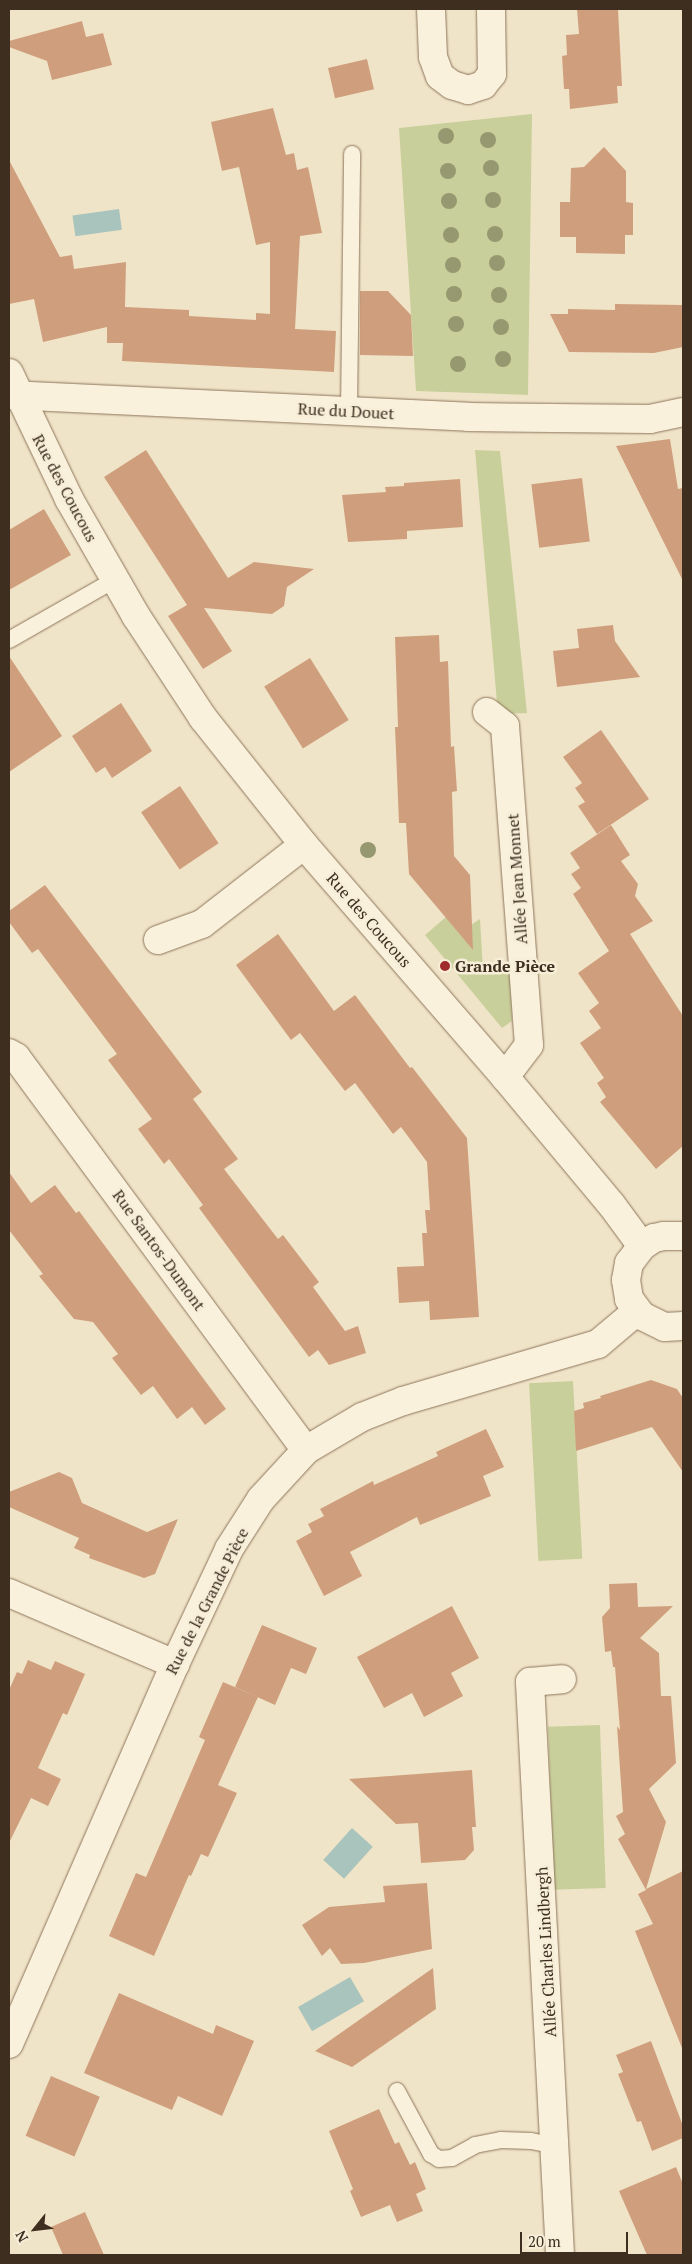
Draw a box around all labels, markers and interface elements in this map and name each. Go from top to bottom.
street label: Rue du Douet [297,399,395,423]
street label: Rue des Coucous [29,431,101,545]
street label: Allée Jean Monnet [503,813,531,945]
street label: Rue des Coucous [323,869,415,971]
place label: Grande Pièce [455,956,555,976]
marker: Grande Pièce [439,960,451,972]
street label: Rue Santos-Dumont [109,1186,209,1314]
street label: Rue de la Grande Pièce [162,1524,252,1678]
street label: Allée Charles Lindbergh [532,1866,560,2038]
north arrow [10,2204,60,2254]
scale bar [522,2222,630,2254]
text: N [11,2227,32,2246]
text: 20 m [528,2231,561,2251]

